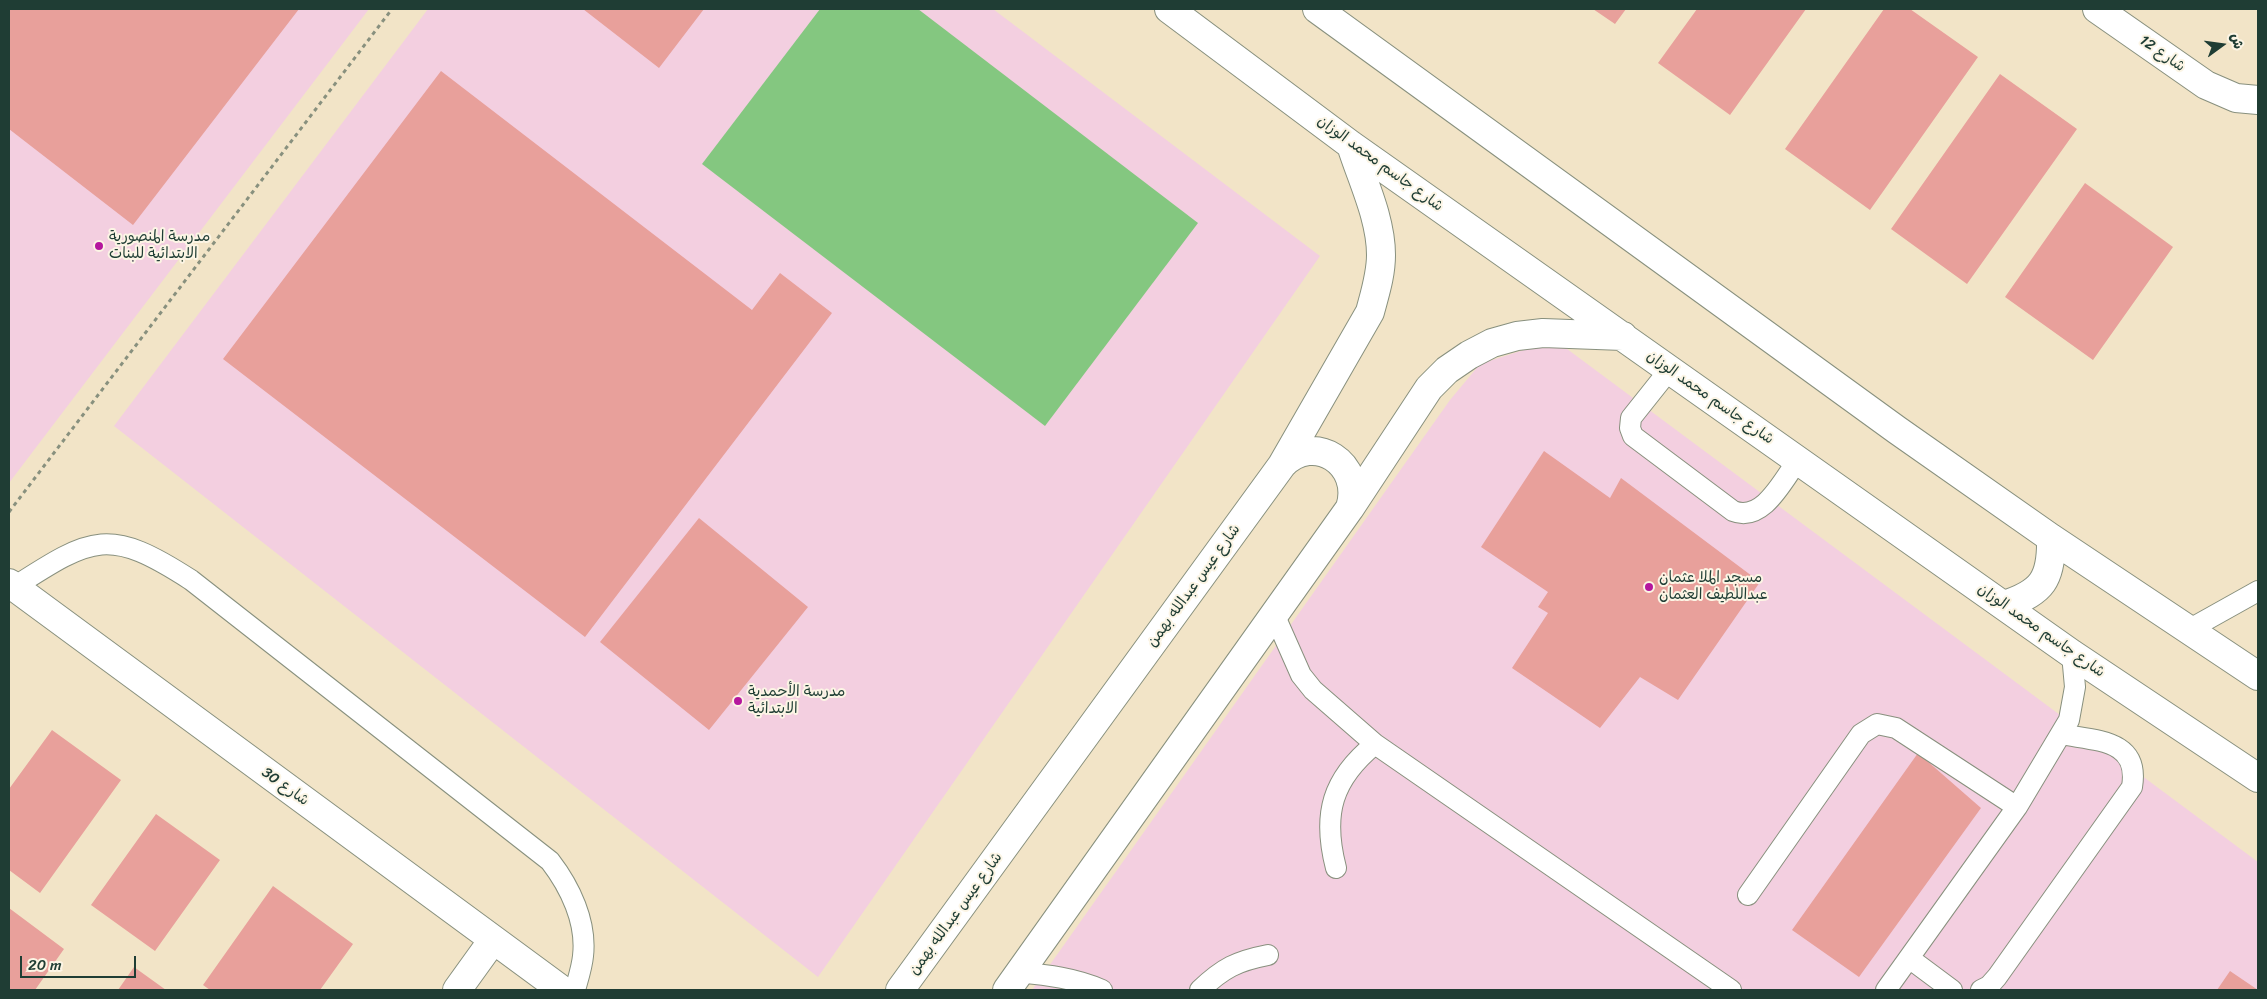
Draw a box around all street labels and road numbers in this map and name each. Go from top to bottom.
street label: شارع 12 [2136,32,2188,76]
street label: شارع جاسم محمد الوزان [1313,112,1447,216]
street label: شارع جاسم محمد الوزان [1643,347,1777,449]
street label: شارع عيس عبدالله بهمن [1143,521,1245,651]
street label: شارع جاسم محمد الوزان [1974,580,2108,682]
street label: شارع 30 [258,764,312,810]
street label: شارع عيس عبدالله بهمن [905,849,1007,979]

